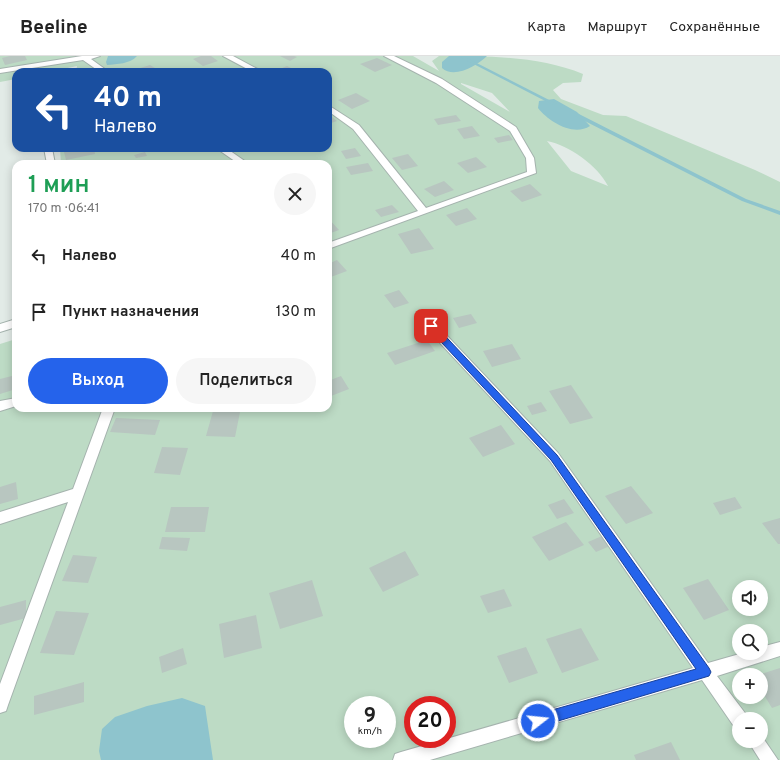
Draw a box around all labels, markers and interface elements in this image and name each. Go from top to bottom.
text: Beeline [20,16,88,40]
text: Карта [527,19,566,36]
text: Маршрут [588,19,647,36]
text: Сохранённые [669,19,760,36]
text: 40 m [94,81,162,117]
icon: left [28,84,80,136]
text: Налево [94,116,157,139]
text: 1 мин [28,171,89,201]
button: close [274,173,316,215]
text: 170 m · 06:41 [28,201,100,217]
icon: left [28,245,50,267]
text: Налево [62,247,117,266]
text: 40 m [281,247,316,266]
icon: arrive [28,301,50,323]
text: Пункт назначения [62,303,199,322]
text: 130 m [276,303,316,322]
pin [414,309,448,343]
icon: arrive [420,315,442,337]
button: Выход [28,358,168,404]
button: Поделиться [176,358,316,404]
map controls [732,580,768,748]
button: sound [732,580,768,616]
button: search [732,624,768,660]
button: + [732,668,768,704]
speed limit sign: 20 [404,696,456,748]
position arrow [517,700,559,742]
text: 9 [364,704,376,730]
button: − [732,712,768,748]
text: km/h [358,725,382,738]

